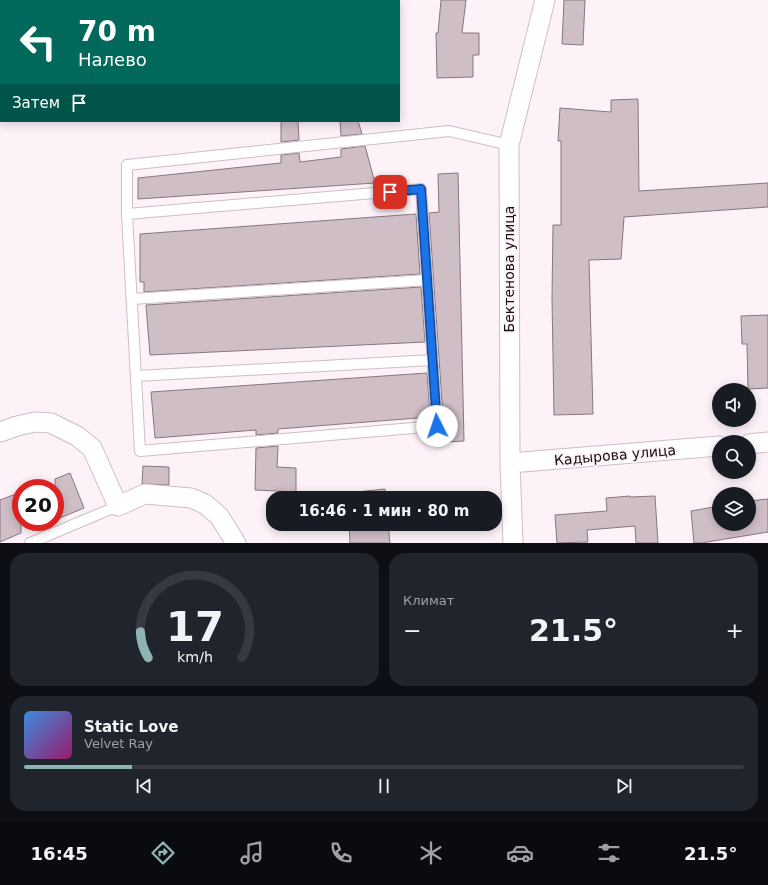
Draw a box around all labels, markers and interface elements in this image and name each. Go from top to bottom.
text: 70 m [78,15,156,48]
icon: left [12,16,64,68]
text: Налево [78,49,147,70]
icon: arrive [68,92,90,114]
text: Затем [12,94,60,112]
pin [373,175,407,209]
icon: arrive [379,181,401,203]
street label: Бектенова улица [501,206,517,332]
map controls [712,383,756,531]
button: sound [712,383,756,427]
position arrow [416,405,458,447]
button: search [712,435,756,479]
street label: Кадырова улица [553,442,677,468]
speed limit sign: 20 [12,479,64,531]
button: layers [712,487,756,531]
text: 16:46 · 1 мин · 80 m [299,502,469,520]
text: Климат [403,593,454,608]
text: 17 [166,601,223,650]
text: 21.5° [529,613,618,648]
text: − [403,618,421,643]
text: + [726,618,744,643]
text: km/h [176,648,213,664]
text: Static Love [84,718,178,736]
text: Velvet Ray [84,736,153,751]
icon: previous [133,775,155,797]
icon: pause [373,775,395,797]
icon: next [613,775,635,797]
icon: directions [149,839,177,867]
icon: music [238,839,266,867]
icon: phone [327,839,355,867]
icon: climate [417,839,445,867]
icon: car [506,839,534,867]
icon: filters [595,839,623,867]
text: 16:45 [31,843,88,864]
text: 21.5° [684,843,737,864]

